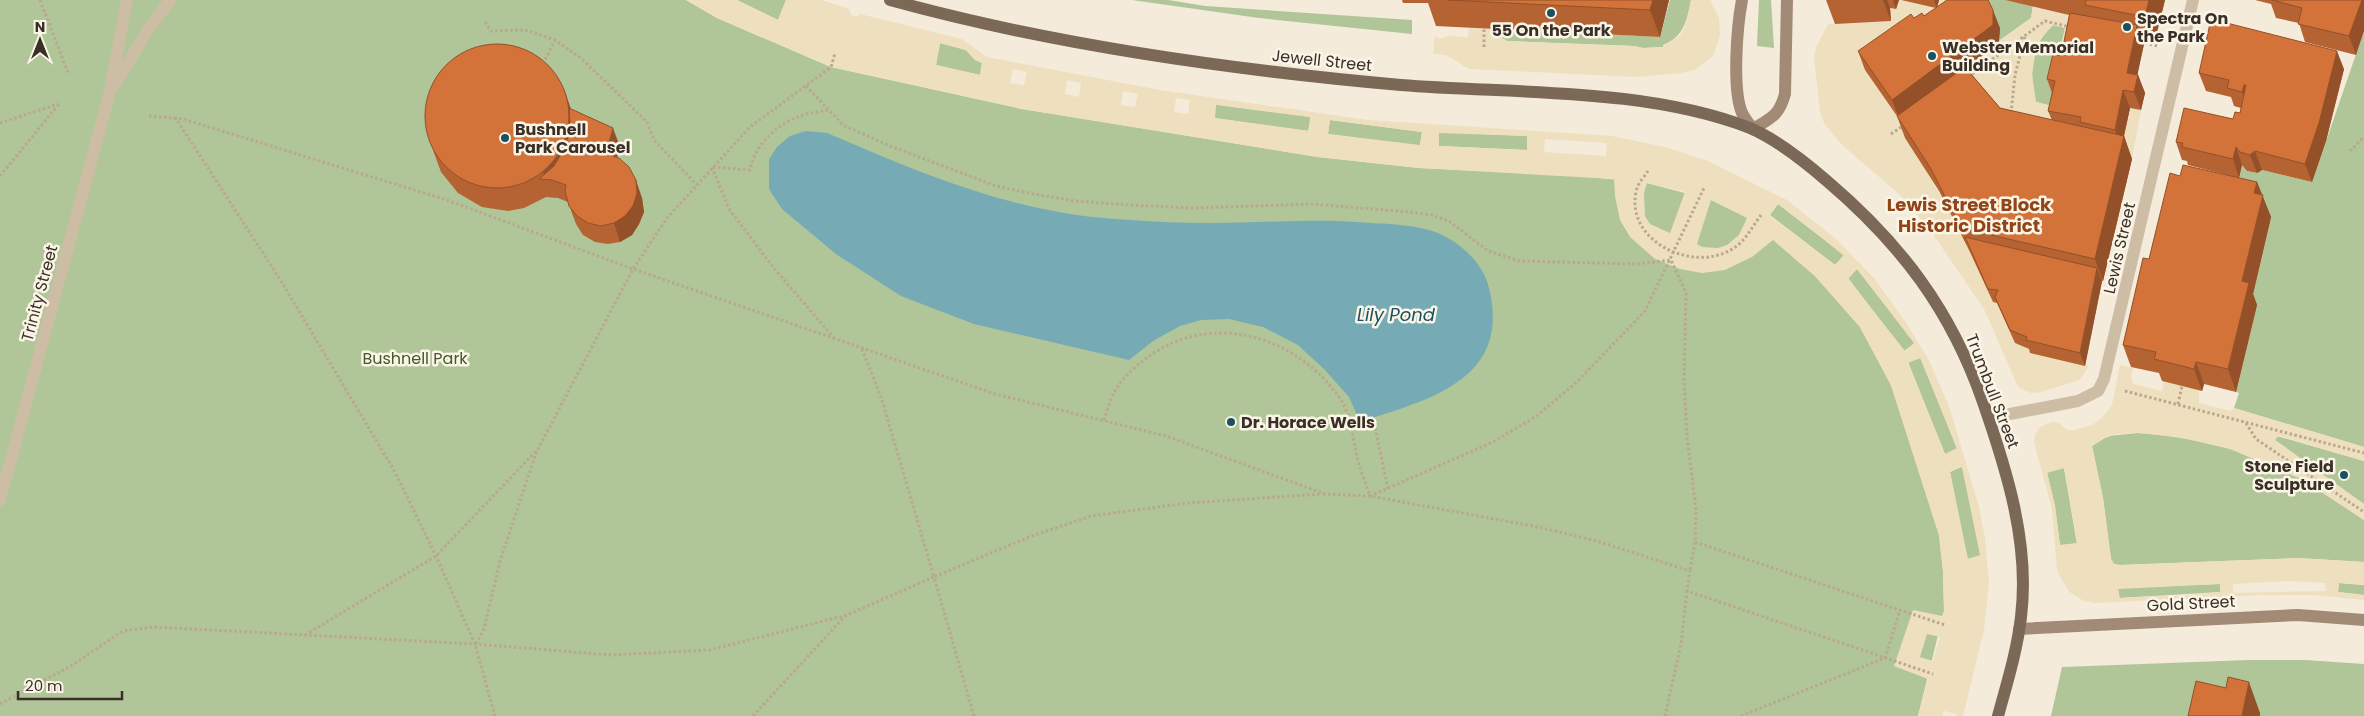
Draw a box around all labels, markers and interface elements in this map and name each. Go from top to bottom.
marker: 55 On the Park [1545,7,1557,19]
place label: Spectra On the Park [2137,7,2228,48]
north arrow [15,15,65,65]
text: N [35,17,45,37]
place label: 55 On the Park [1491,19,1611,42]
marker: Spectra On the Park [2121,21,2133,33]
place label: Webster Memorial Building [1942,36,2094,77]
street label: Jewell Street [1271,44,1373,77]
marker: Webster Memorial Building [1926,50,1938,62]
place label: Bushnell Park Carousel [515,118,630,159]
marker: Bushnell Park Carousel [499,132,511,144]
district label: Lewis Street Block Historic District [1887,192,2052,238]
street label: Lewis Street [2098,200,2141,296]
street label: Trinity Street [16,242,63,344]
water label: Lily Pond [1357,302,1436,327]
street label: Trumbull Street [1960,330,2025,452]
park label: Bushnell Park [362,347,468,370]
place label: Dr. Horace Wells [1241,411,1375,434]
marker: Dr. Horace Wells [1225,416,1237,428]
place label: Stone Field Sculpture [2245,455,2334,496]
marker: Stone Field Sculpture [2338,469,2350,481]
street label: Gold Street [2146,590,2236,617]
scale bar [18,668,121,700]
text: 20 m [25,675,63,696]

